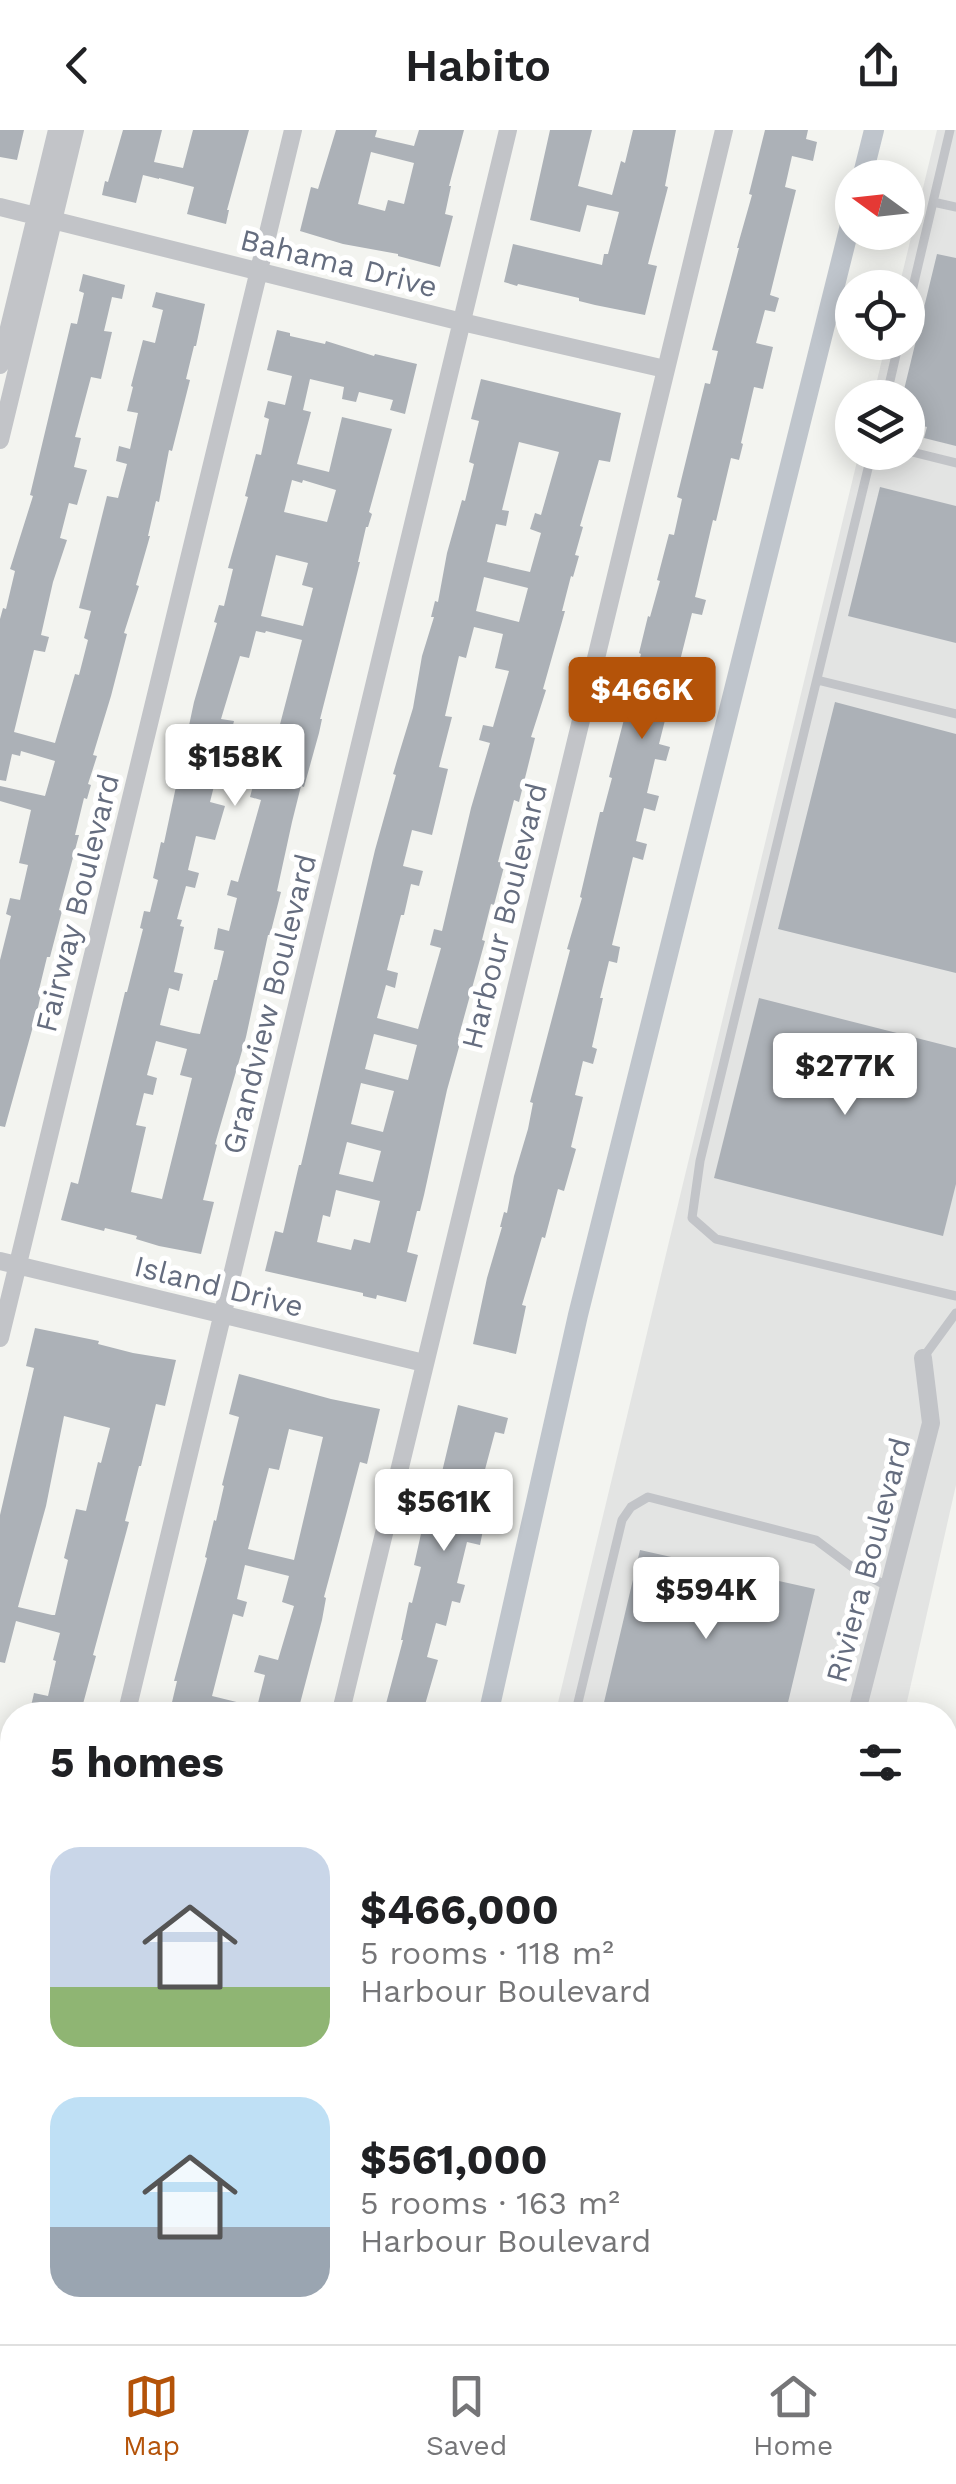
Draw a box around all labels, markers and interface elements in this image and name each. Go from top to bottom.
icon: back [50,38,105,93]
icon: share [851,38,906,93]
text: Habito [405,39,551,92]
north arrow [835,160,925,250]
map controls [835,160,925,470]
street label: Bahama Drive [237,222,441,304]
button: locate [835,270,925,360]
button: layers [835,380,925,470]
pin: $466K [572,657,712,742]
text: $466K [591,670,693,708]
pin: $158K [165,724,305,809]
text: $158K [187,737,283,775]
street label: Fairway Boulevard [28,770,126,1036]
street label: Harbour Boulevard [454,779,554,1053]
street label: Grandview Boulevard [215,850,323,1158]
pin: $277K [775,1033,915,1118]
text: $277K [795,1046,895,1084]
street label: Island Drive [131,1248,307,1324]
street label: Riviera Boulevard [818,1434,918,1686]
pin: $561K [374,1469,514,1554]
text: $561K [397,1482,491,1520]
pin: $594K [636,1557,776,1642]
text: $594K [655,1570,757,1608]
icon: filters [853,1735,908,1790]
text: 5 homes [50,1738,224,1787]
text: $466,000 [360,1885,559,1934]
icon: home [130,1887,250,2007]
text: 5 rooms · 118 m² [360,1934,614,1972]
text: Harbour Boulevard [360,1972,651,2010]
text: $561,000 [360,2135,548,2184]
icon: home [130,2137,250,2257]
text: 5 rooms · 163 m² [360,2184,620,2222]
text: Harbour Boulevard [360,2222,651,2260]
tab: Map [123,2369,180,2462]
tab: Saved [426,2369,507,2462]
tab: Home [753,2369,833,2462]

